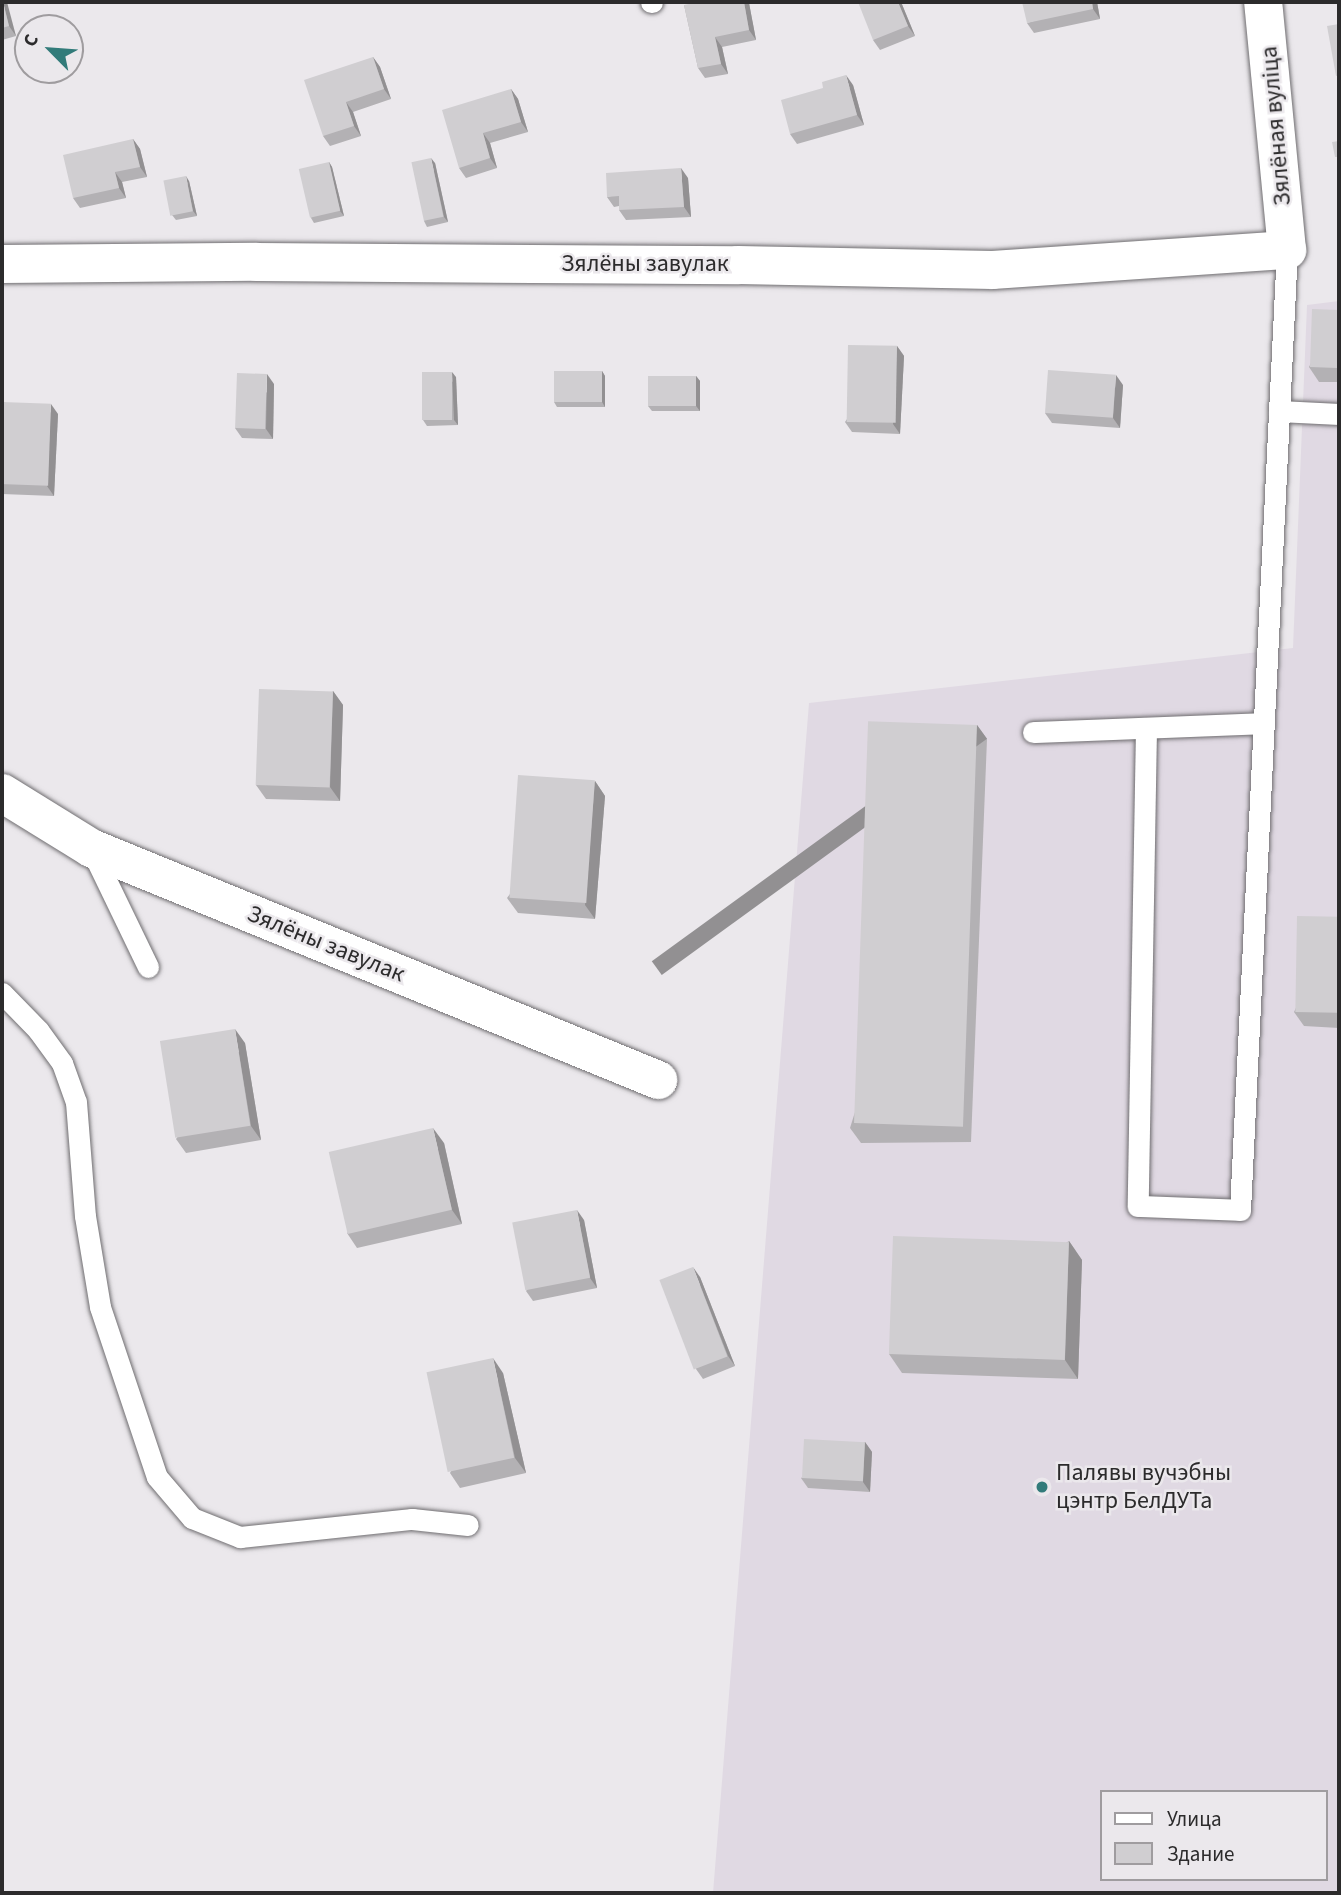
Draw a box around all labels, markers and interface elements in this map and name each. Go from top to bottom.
north arrow [14,14,84,84]
text: С [17,30,46,51]
street label: Зялёная вуліца [1255,45,1297,207]
street label: Зялёны завулак [561,250,729,278]
street label: Зялёны завулак [243,899,409,989]
place label: Палявы вучэбны цэнтр БелДУТа [1056,1459,1231,1515]
marker: Палявы вучэбны цэнтр БелДУТа [1034,1479,1050,1495]
legend [1100,1790,1327,1881]
text: Улица [1167,1804,1222,1834]
text: Здание [1167,1839,1235,1869]

